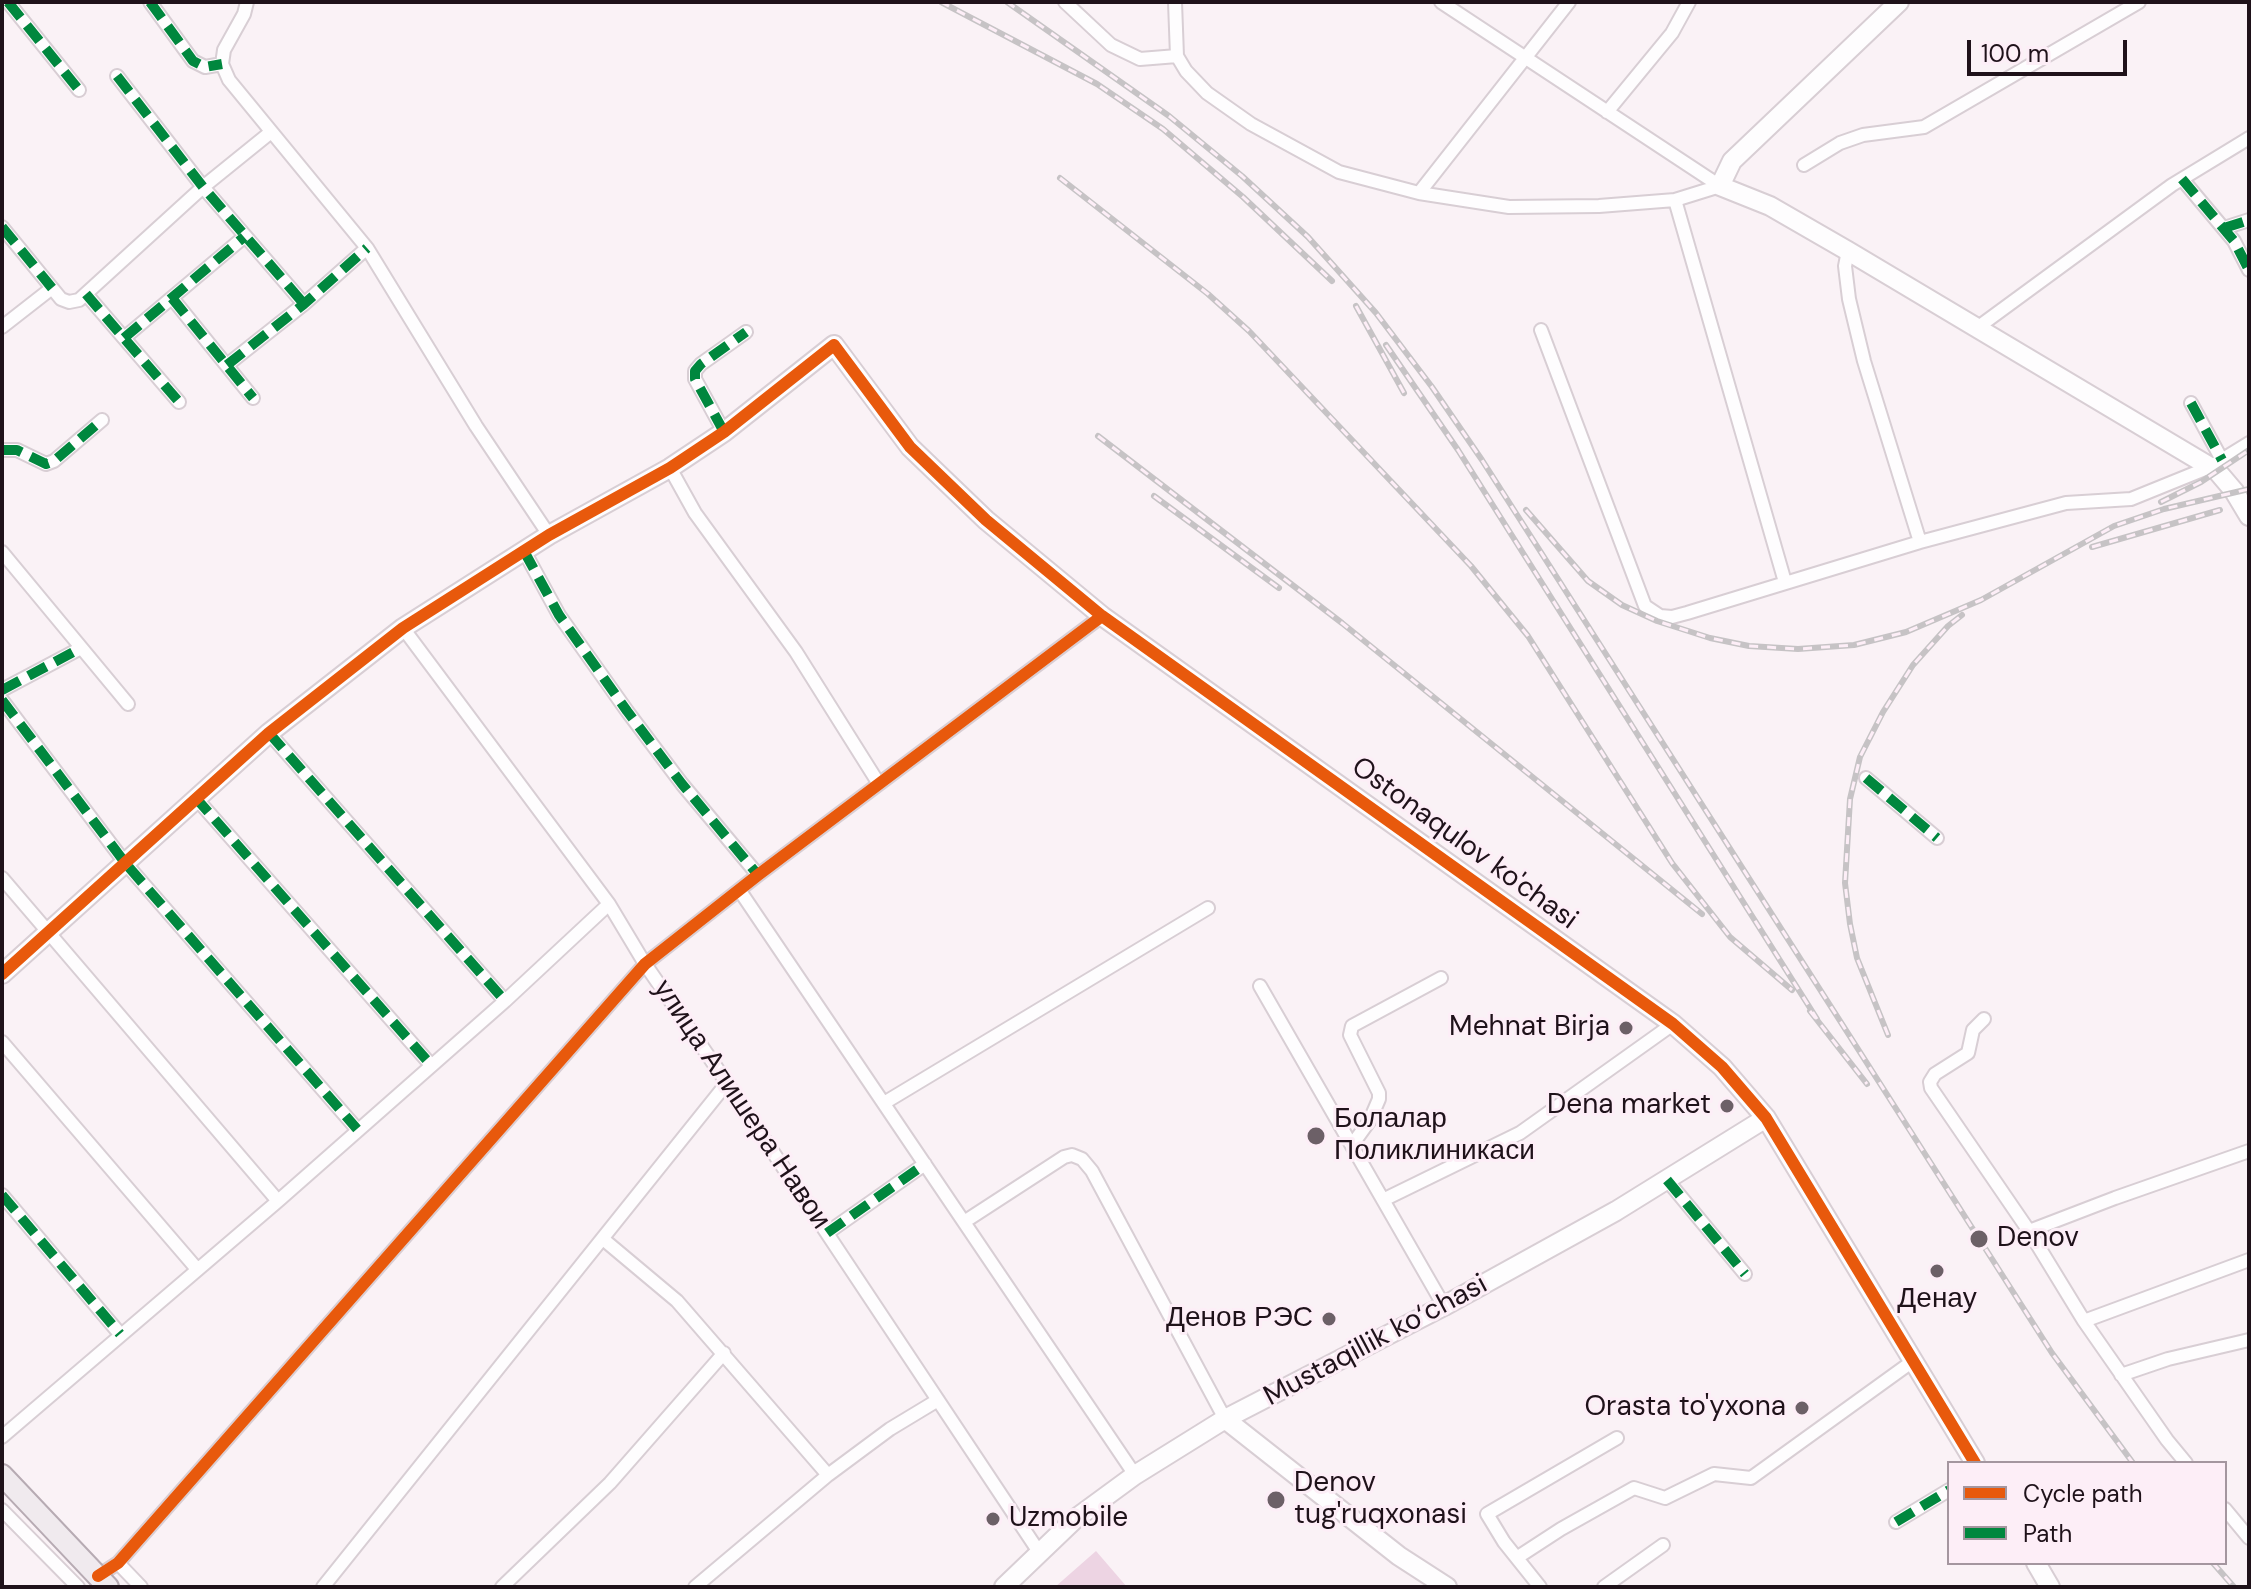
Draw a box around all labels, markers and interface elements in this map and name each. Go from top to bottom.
scale bar [1971,24,2131,74]
text: 100 m [1981,38,2049,69]
street label: Ostonaqulov ko'chasi [1344,751,1584,937]
street label: улица Алишера Навои [645,974,837,1236]
place label: Mehnat Birja [1449,1011,1610,1045]
marker: Mehnat Birja [1617,1019,1635,1037]
place label: Dena market [1547,1089,1711,1123]
marker: Dena market [1718,1097,1736,1115]
place label: Болалар Поликлиникаси [1334,1103,1535,1169]
marker: Болалар Поликлиникаси [1305,1125,1327,1147]
place label: Denov [1997,1222,2079,1256]
marker: Denov [1968,1228,1990,1250]
marker: Денау [1928,1262,1946,1280]
street label: Mustaqillik ko‘chasi [1259,1268,1493,1414]
place label: Денау [1897,1283,1977,1317]
place label: Денов РЭС [1166,1302,1313,1336]
marker: Денов РЭС [1320,1310,1338,1328]
place label: Orasta to'yxona [1584,1391,1786,1425]
marker: Orasta to'yxona [1793,1399,1811,1417]
legend [1947,1461,2227,1565]
place label: Denov tug'ruqxonasi [1294,1467,1467,1533]
text: Cycle path [2023,1478,2142,1509]
marker: Denov tug'ruqxonasi [1265,1489,1287,1511]
place label: Uzmobile [1009,1502,1128,1536]
marker: Uzmobile [984,1510,1002,1528]
text: Path [2023,1518,2072,1549]

